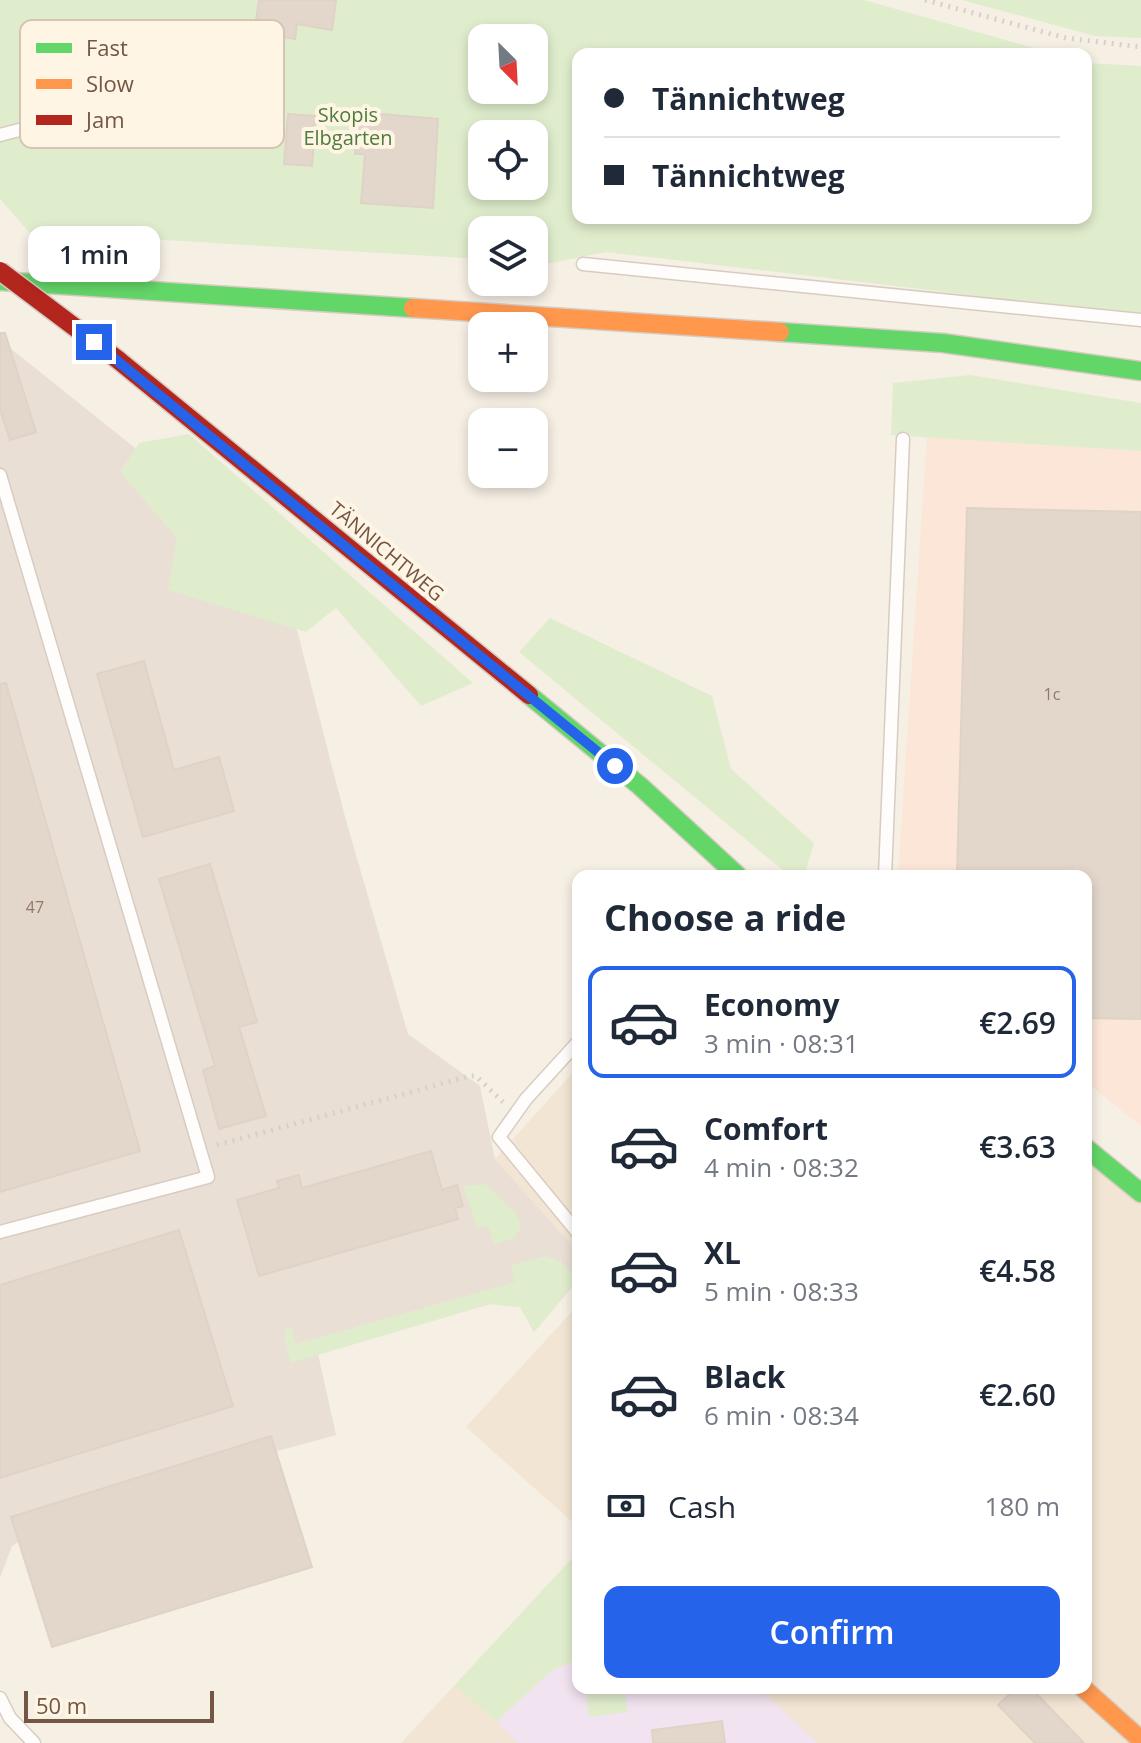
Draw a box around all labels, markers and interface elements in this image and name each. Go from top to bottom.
legend [20,20,284,148]
north arrow [468,24,548,104]
map controls [468,24,548,488]
text: Fast [86,32,128,62]
text: Slow [86,68,134,98]
text: Tännichtweg [652,78,845,119]
park label: Skopis Elbgarten [303,101,393,151]
text: Jam [84,104,125,134]
button: locate [468,120,548,200]
text: Tännichtweg [652,155,845,196]
button: layers [468,216,548,296]
callout: 1 min [28,226,160,282]
text: 1 min [59,236,129,272]
button: + [468,312,548,392]
route end [76,324,112,360]
button: − [468,408,548,488]
street label: TÄNNICHTWEG [324,495,450,607]
house number: 1c [1044,683,1061,705]
route start [597,748,633,784]
text: Choose a ride [604,893,846,942]
house number: 47 [26,896,44,918]
text: Economy [704,984,840,1025]
icon: car [608,986,680,1058]
text: €2.69 [979,1002,1056,1043]
text: 3 min · 08:31 [704,1025,859,1061]
text: Comfort [704,1108,828,1149]
icon: car [608,1110,680,1182]
text: €3.63 [979,1126,1056,1167]
text: 4 min · 08:32 [704,1149,859,1185]
text: XL [704,1232,741,1273]
icon: car [608,1234,680,1306]
text: €4.58 [979,1250,1056,1291]
text: 5 min · 08:33 [704,1273,859,1309]
text: Black [704,1356,785,1397]
icon: car [608,1358,680,1430]
text: €2.60 [979,1374,1056,1415]
text: 6 min · 08:34 [704,1397,859,1433]
icon: cash [604,1484,648,1528]
text: Cash [668,1486,736,1527]
text: 180 m [985,1488,1060,1524]
button: Confirm [604,1586,1060,1678]
scale bar [24,1687,214,1723]
text: 50 m [36,1690,87,1720]

